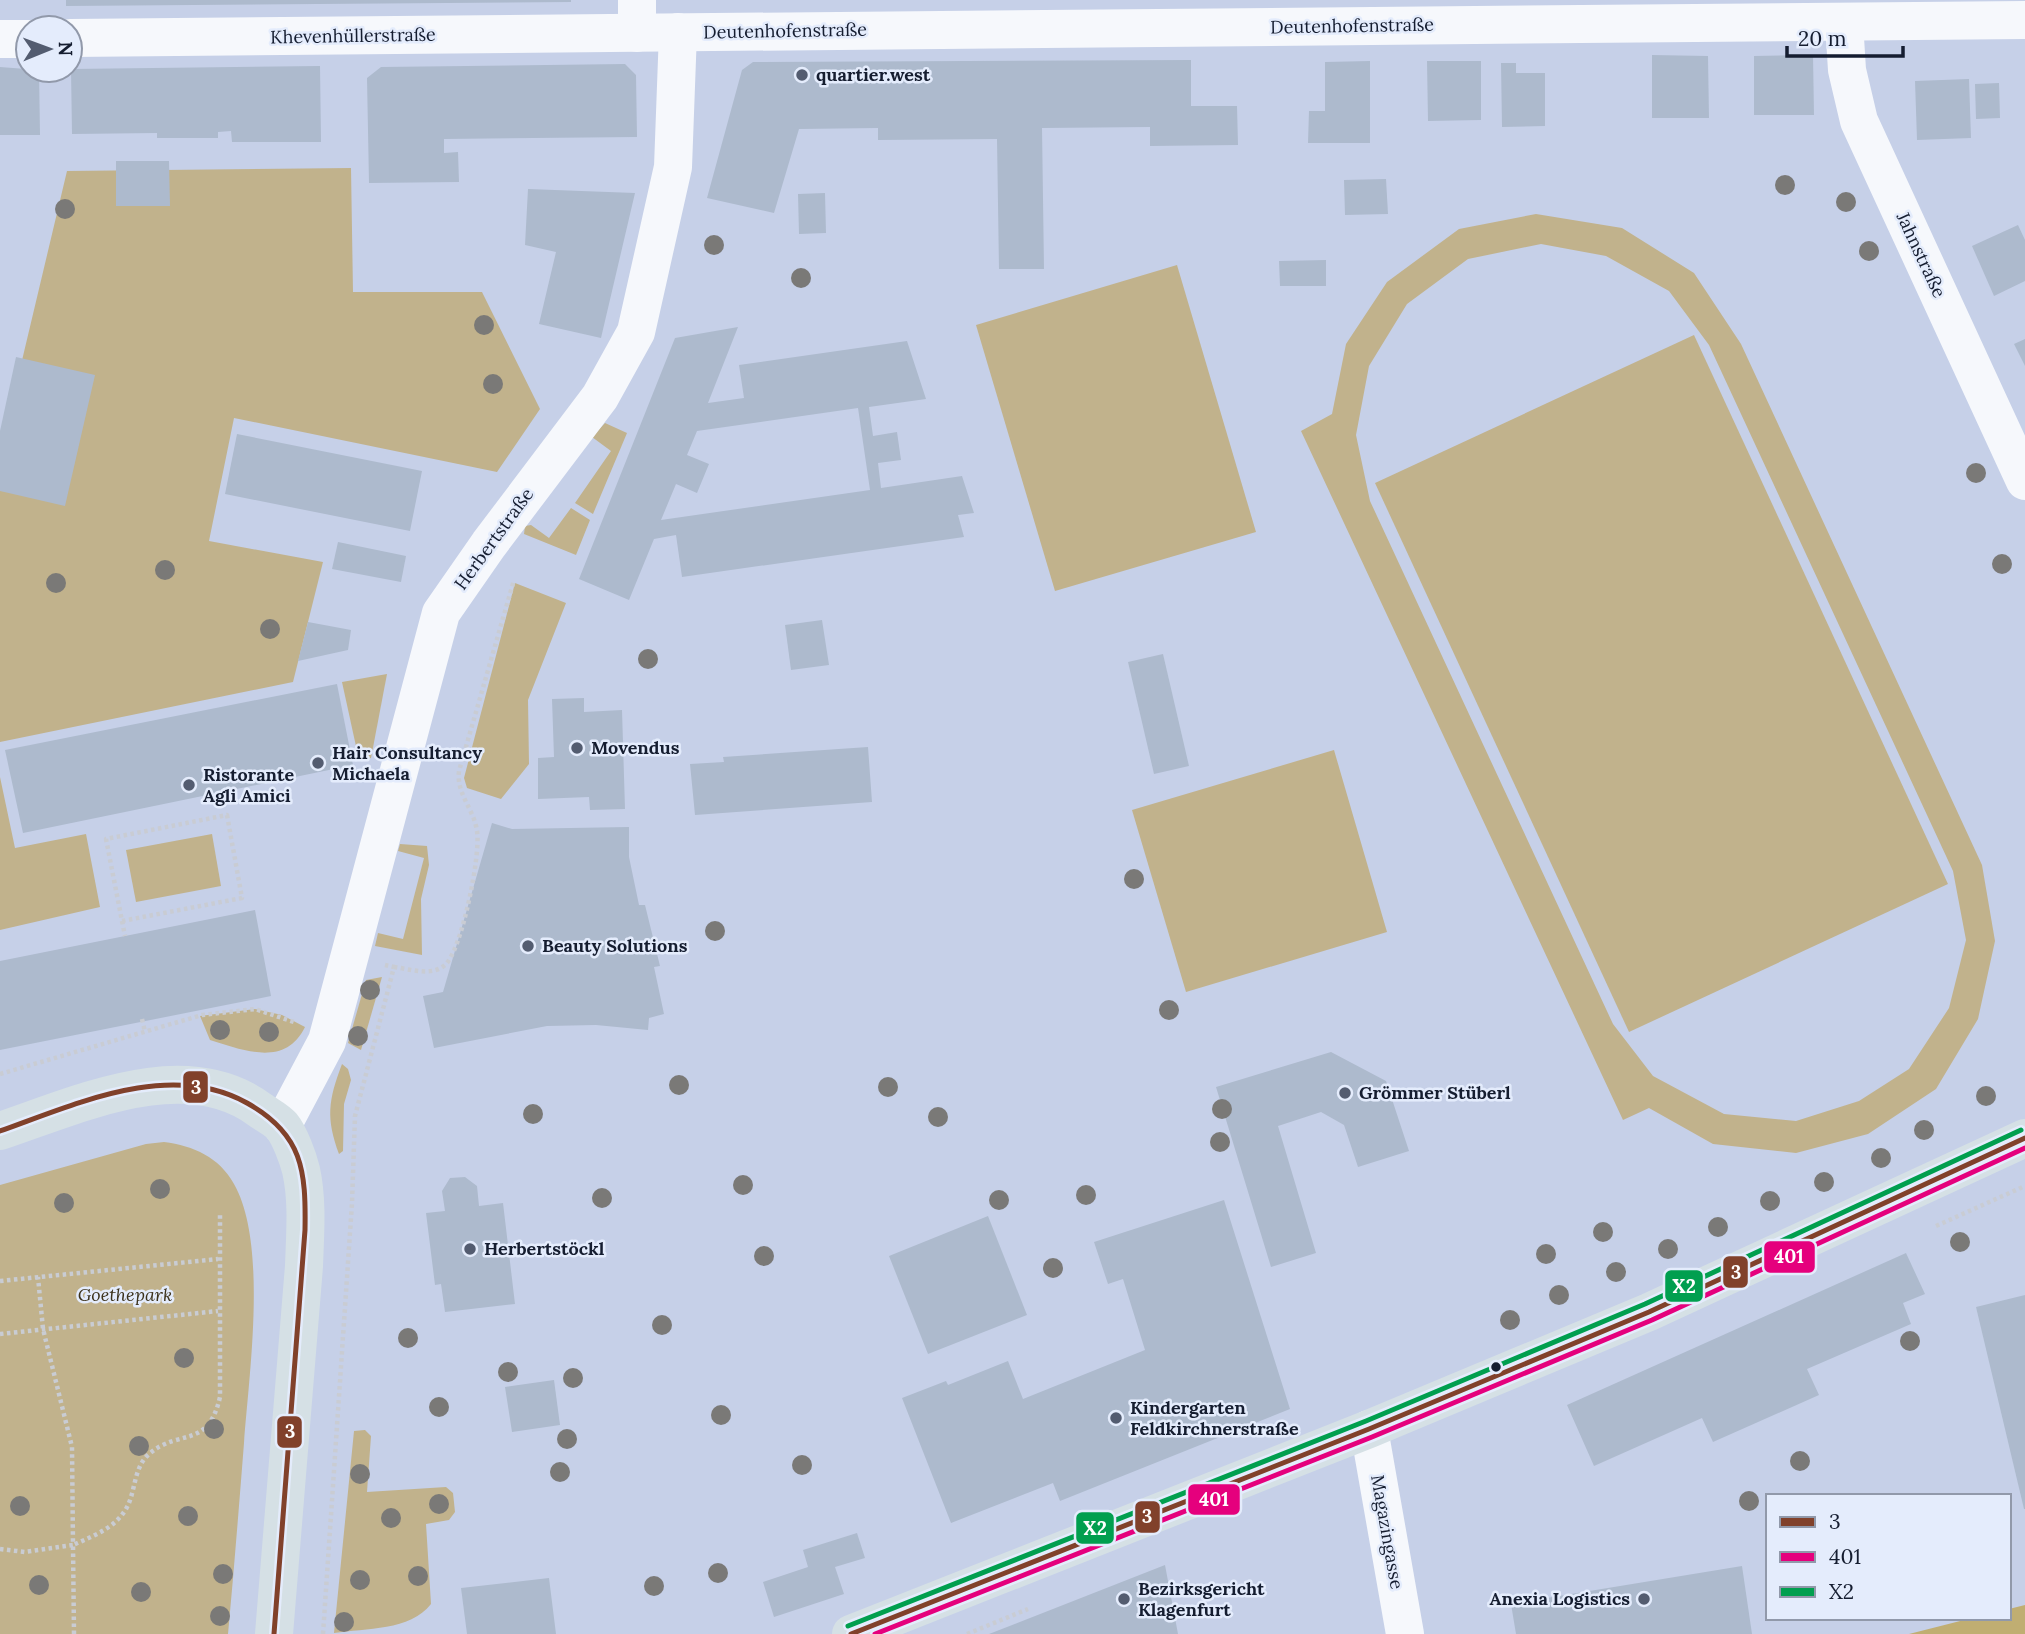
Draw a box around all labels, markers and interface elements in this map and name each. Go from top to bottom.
street label: Deutenhofenstraße [1270,13,1434,38]
north arrow [14,14,84,84]
scale bar [1787,14,1902,58]
street label: Deutenhofenstraße [703,18,867,43]
street label: Khevenhüllerstraße [270,23,436,48]
text: 20 m [1798,25,1847,52]
text: N [54,41,78,57]
place label: quartier.west [816,63,931,86]
marker: quartier.west [794,67,810,83]
street label: Jahnstraße [1891,207,1951,301]
street label: Herbertstraße [449,483,538,594]
place label: Movendus [591,736,680,759]
marker: Movendus [569,740,585,756]
place label: Hair Consultancy Michaela [332,741,482,785]
marker: Hair Consultancy Michaela [310,755,326,771]
place label: Ristorante Agli Amici [203,763,294,807]
marker: Ristorante Agli Amici [181,777,197,793]
place label: Beauty Solutions [542,934,688,957]
marker: Beauty Solutions [520,938,536,954]
line badge: 3 [182,1070,209,1104]
text: 3 [191,1075,201,1099]
place label: Grömmer Stüberl [1359,1081,1511,1104]
marker: Grömmer Stüberl [1337,1085,1353,1101]
place label: Herbertstöckl [484,1237,605,1260]
line badge: 401 [1763,1240,1816,1274]
marker: Herbertstöckl [462,1241,478,1257]
text: 401 [1774,1244,1804,1268]
line badge: 3 [1722,1255,1749,1289]
text: 3 [1731,1260,1741,1284]
line badge: X2 [1664,1269,1704,1303]
text: X2 [1672,1274,1696,1298]
park label: Goethepark [78,1283,172,1306]
unlabelled marker [1489,1360,1503,1374]
place label: Kindergarten Feldkirchnerstraße [1130,1396,1299,1440]
marker: Kindergarten Feldkirchnerstraße [1108,1410,1124,1426]
line badge: 3 [276,1415,303,1449]
text: 3 [285,1419,295,1443]
street label: Magazingasse [1366,1473,1409,1591]
line badge: 401 [1187,1483,1241,1516]
text: 401 [1199,1487,1229,1511]
legend [1766,1494,2011,1620]
line badge: 3 [1134,1500,1161,1534]
text: 3 [1142,1504,1152,1528]
text: 3 [1829,1508,1841,1535]
line badge: X2 [1075,1511,1115,1545]
text: X2 [1083,1516,1107,1540]
text: 401 [1829,1543,1861,1570]
place label: Bezirksgericht Klagenfurt [1138,1577,1265,1621]
text: X2 [1829,1578,1854,1605]
place label: Anexia Logistics [1490,1587,1630,1610]
marker: Bezirksgericht Klagenfurt [1116,1591,1132,1607]
marker: Anexia Logistics [1636,1591,1652,1607]

